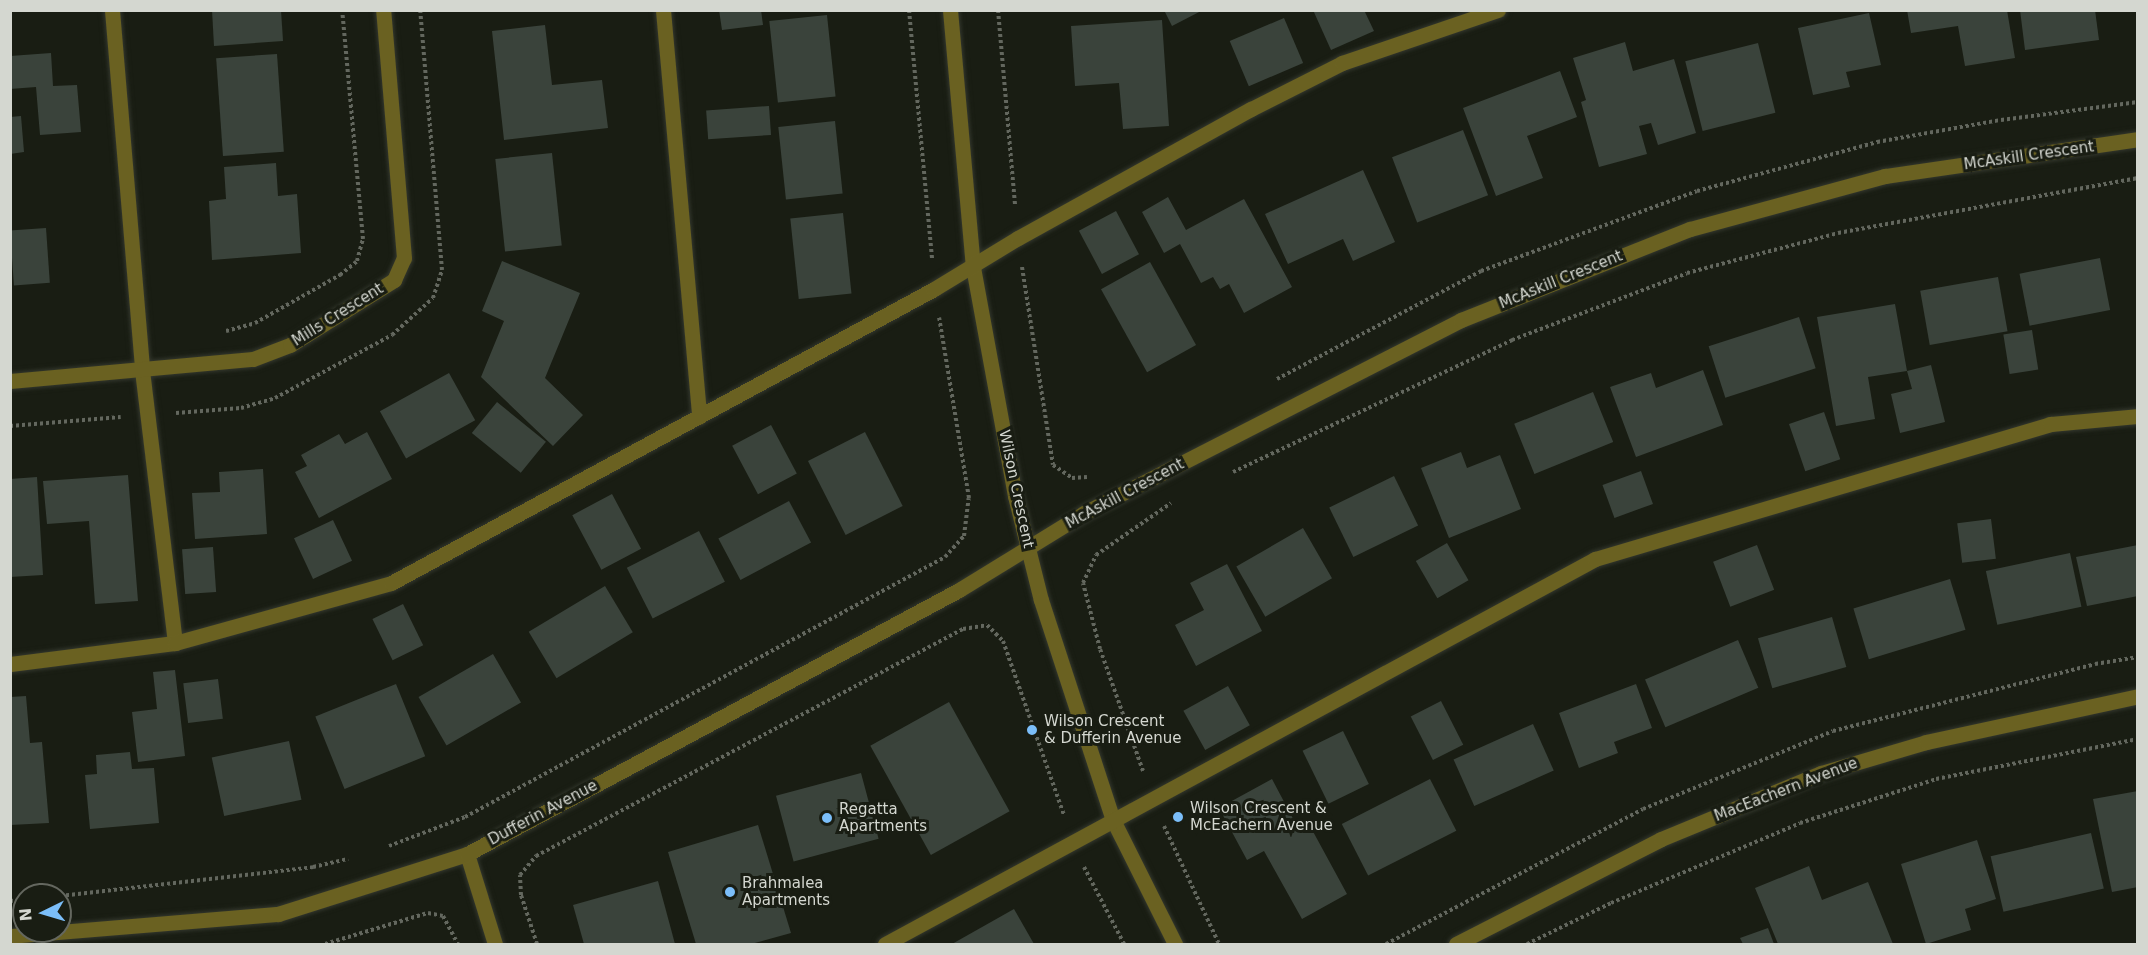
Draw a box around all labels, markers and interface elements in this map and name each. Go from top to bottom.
street label: McAskill Crescent [1963,138,2095,174]
street label: McAskill Crescent [1497,247,1625,313]
street label: Mills Crescent [289,280,387,350]
street label: Wilson Crescent [995,428,1037,550]
street label: McAskill Crescent [1063,455,1187,533]
place label: Wilson Crescent & Dufferin Avenue [1044,712,1181,747]
marker: Wilson Crescent & Dufferin Avenue [1025,723,1039,737]
street label: MacEachern Avenue [1712,754,1860,826]
street label: Dufferin Avenue [485,777,601,849]
place label: Wilson Crescent & McEachern Avenue [1190,799,1333,834]
place label: Regatta Apartments [839,800,927,835]
marker: Wilson Crescent & McEachern Avenue [1171,810,1185,824]
marker: Regatta Apartments [820,811,834,825]
place label: Brahmalea Apartments [742,874,830,909]
north arrow [12,883,72,943]
marker: Brahmalea Apartments [723,885,737,899]
text: N [16,907,36,922]

